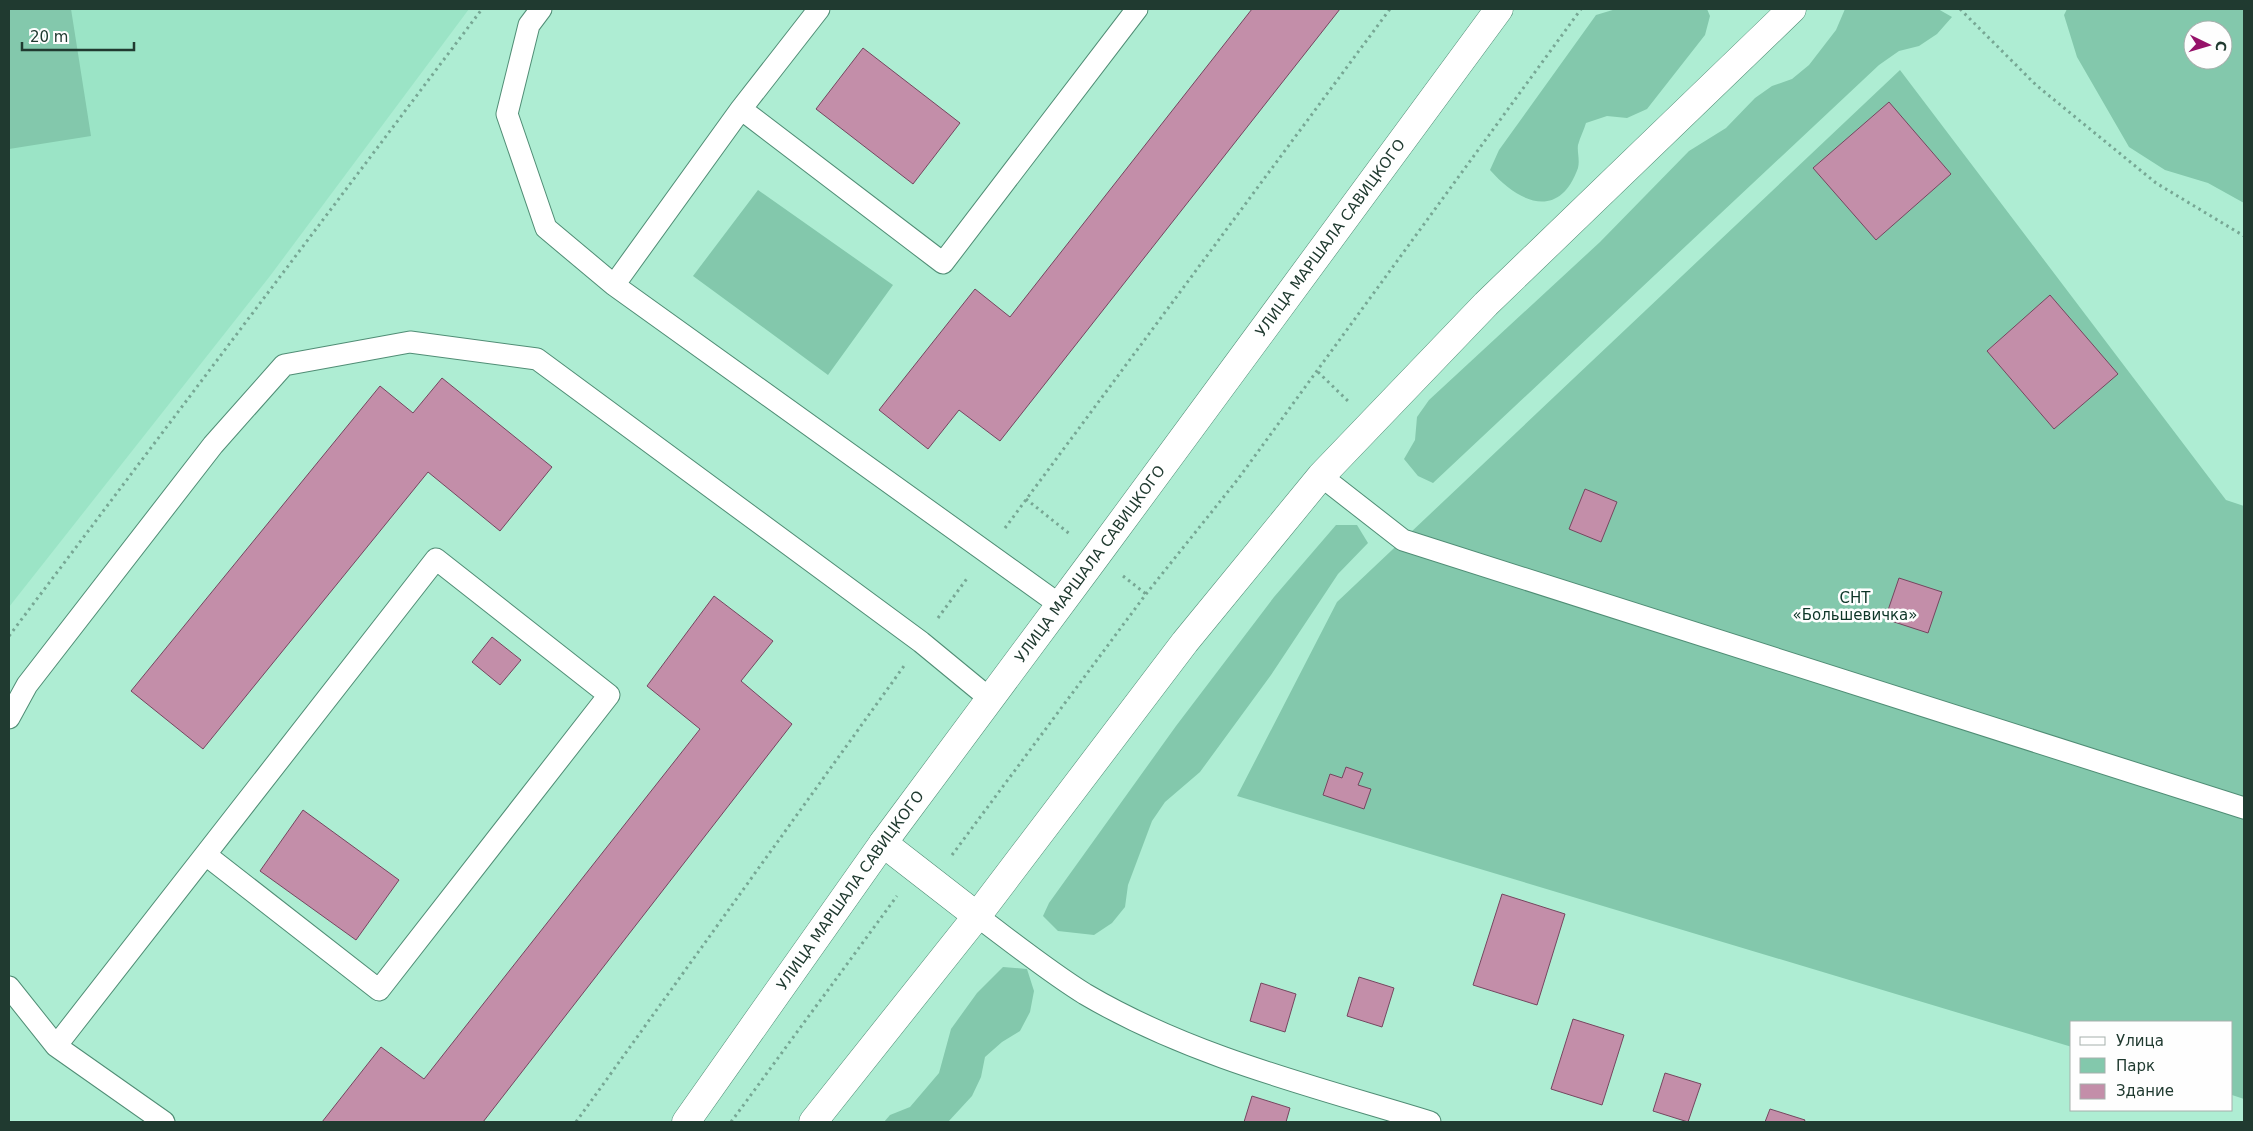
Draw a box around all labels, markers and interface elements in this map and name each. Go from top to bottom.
scale bar [22,20,135,52]
north arrow [2183,20,2233,70]
text: 20 m [30,28,68,46]
text: С [2213,40,2229,52]
street label: УЛИЦА МАРШАЛА САВИЦКОГО [1252,136,1409,340]
street label: УЛИЦА МАРШАЛА САВИЦКОГО [1011,462,1169,666]
park label: СНТ «Большевичка» [1793,589,1917,624]
street label: УЛИЦА МАРШАЛА САВИЦКОГО [773,787,928,993]
legend [2070,1021,2233,1111]
text: Улица [2116,1032,2164,1050]
text: Парк [2116,1057,2155,1075]
text: Здание [2116,1082,2174,1100]

